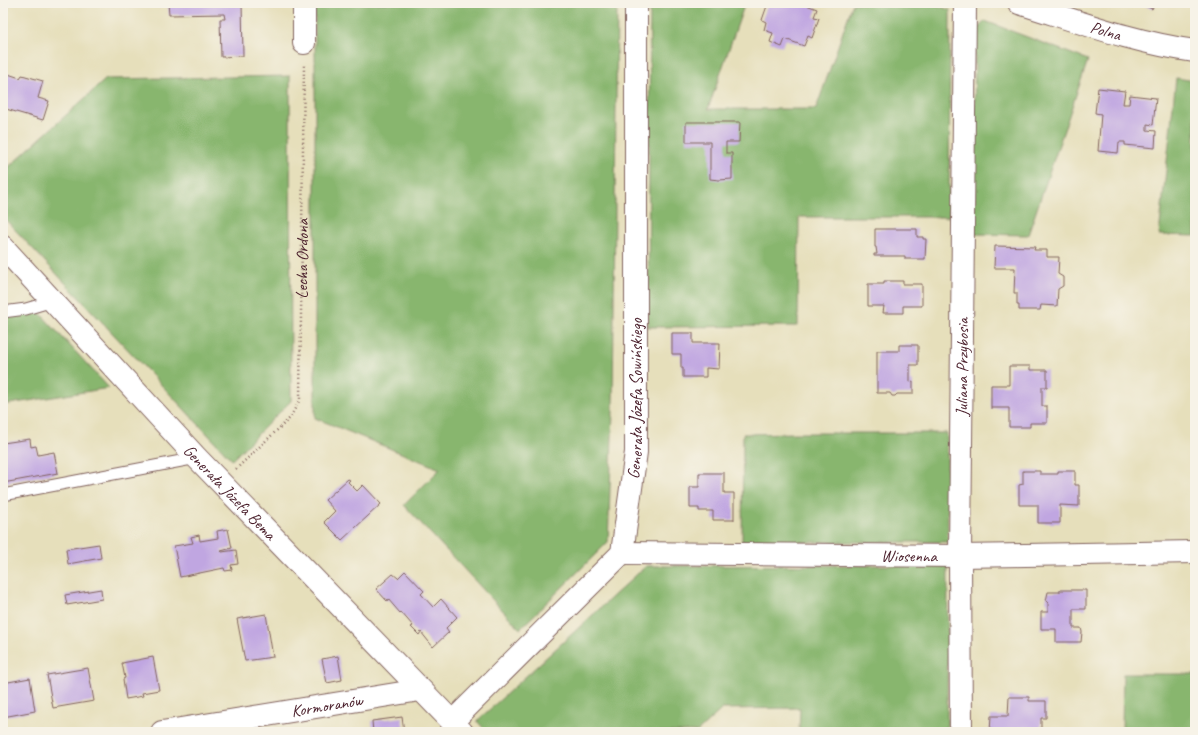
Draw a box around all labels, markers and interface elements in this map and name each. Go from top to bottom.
street label: Polna [1088,17,1124,46]
street label: Lecha Ordona [291,217,313,299]
street label: Juliana Przybosia [951,316,973,417]
street label: Generała Józefa Sowińskiego [622,318,647,480]
street label: Generała Józefa Bema [179,440,282,546]
street label: Wiosenna [881,545,939,567]
street label: Kormoranów [290,689,365,722]

